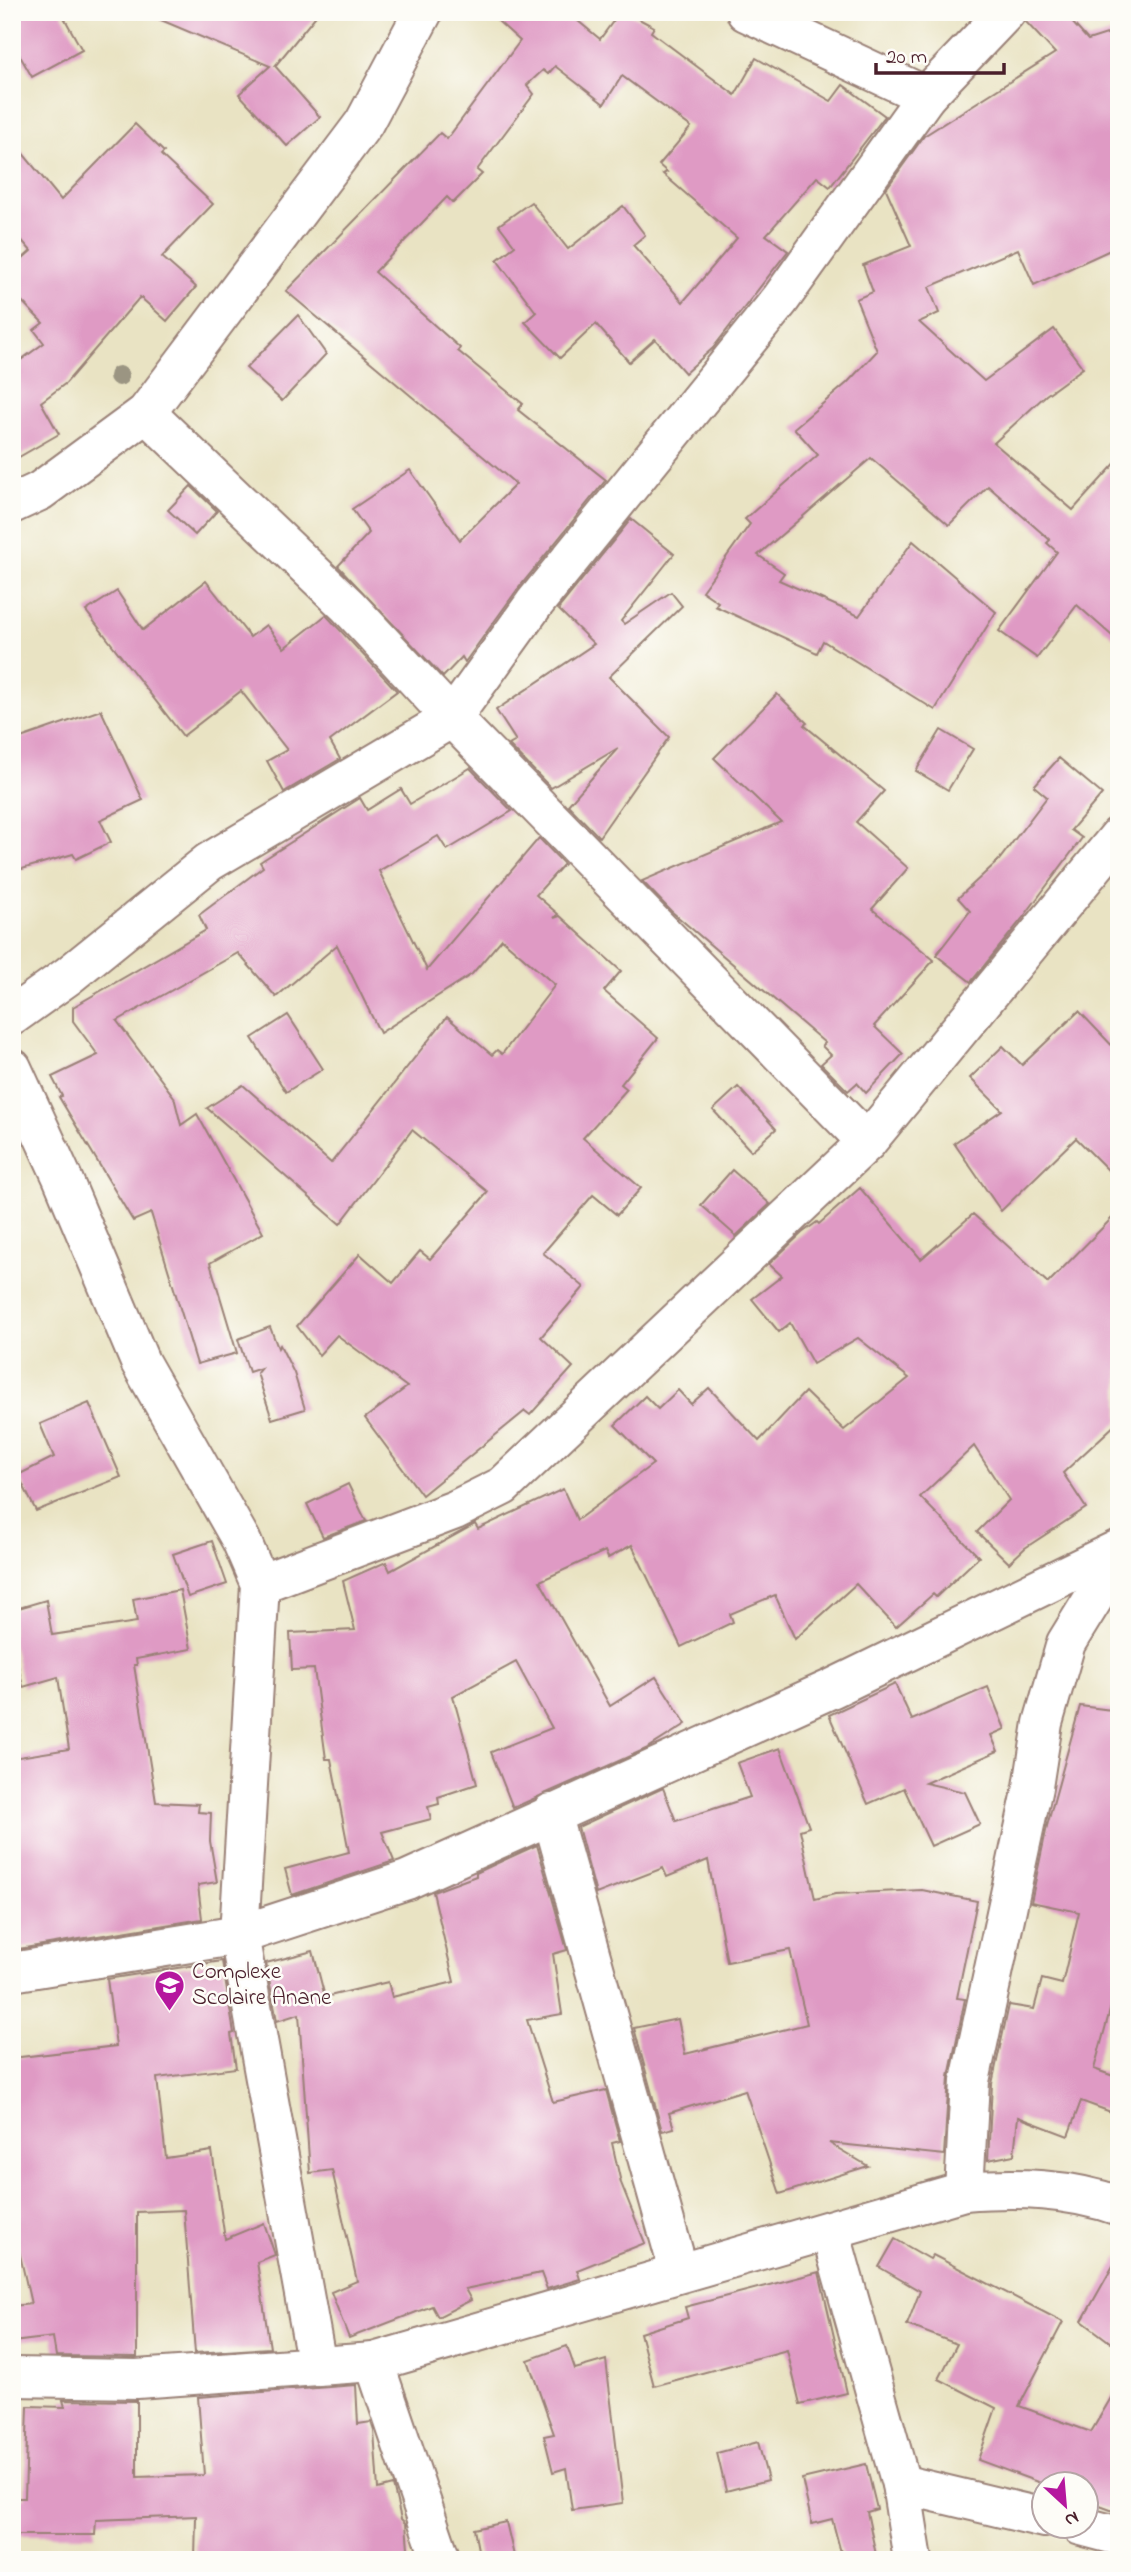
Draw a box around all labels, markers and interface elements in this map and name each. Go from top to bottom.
scale bar [876,32,1003,76]
text: 20 m [886,43,927,73]
place label: Complexe Scolaire Anane [192,1956,332,2015]
school or university icon: Complexe Scolaire Anane [152,1968,186,2012]
north arrow [1030,2470,1100,2540]
text: N [1060,2503,1083,2533]

